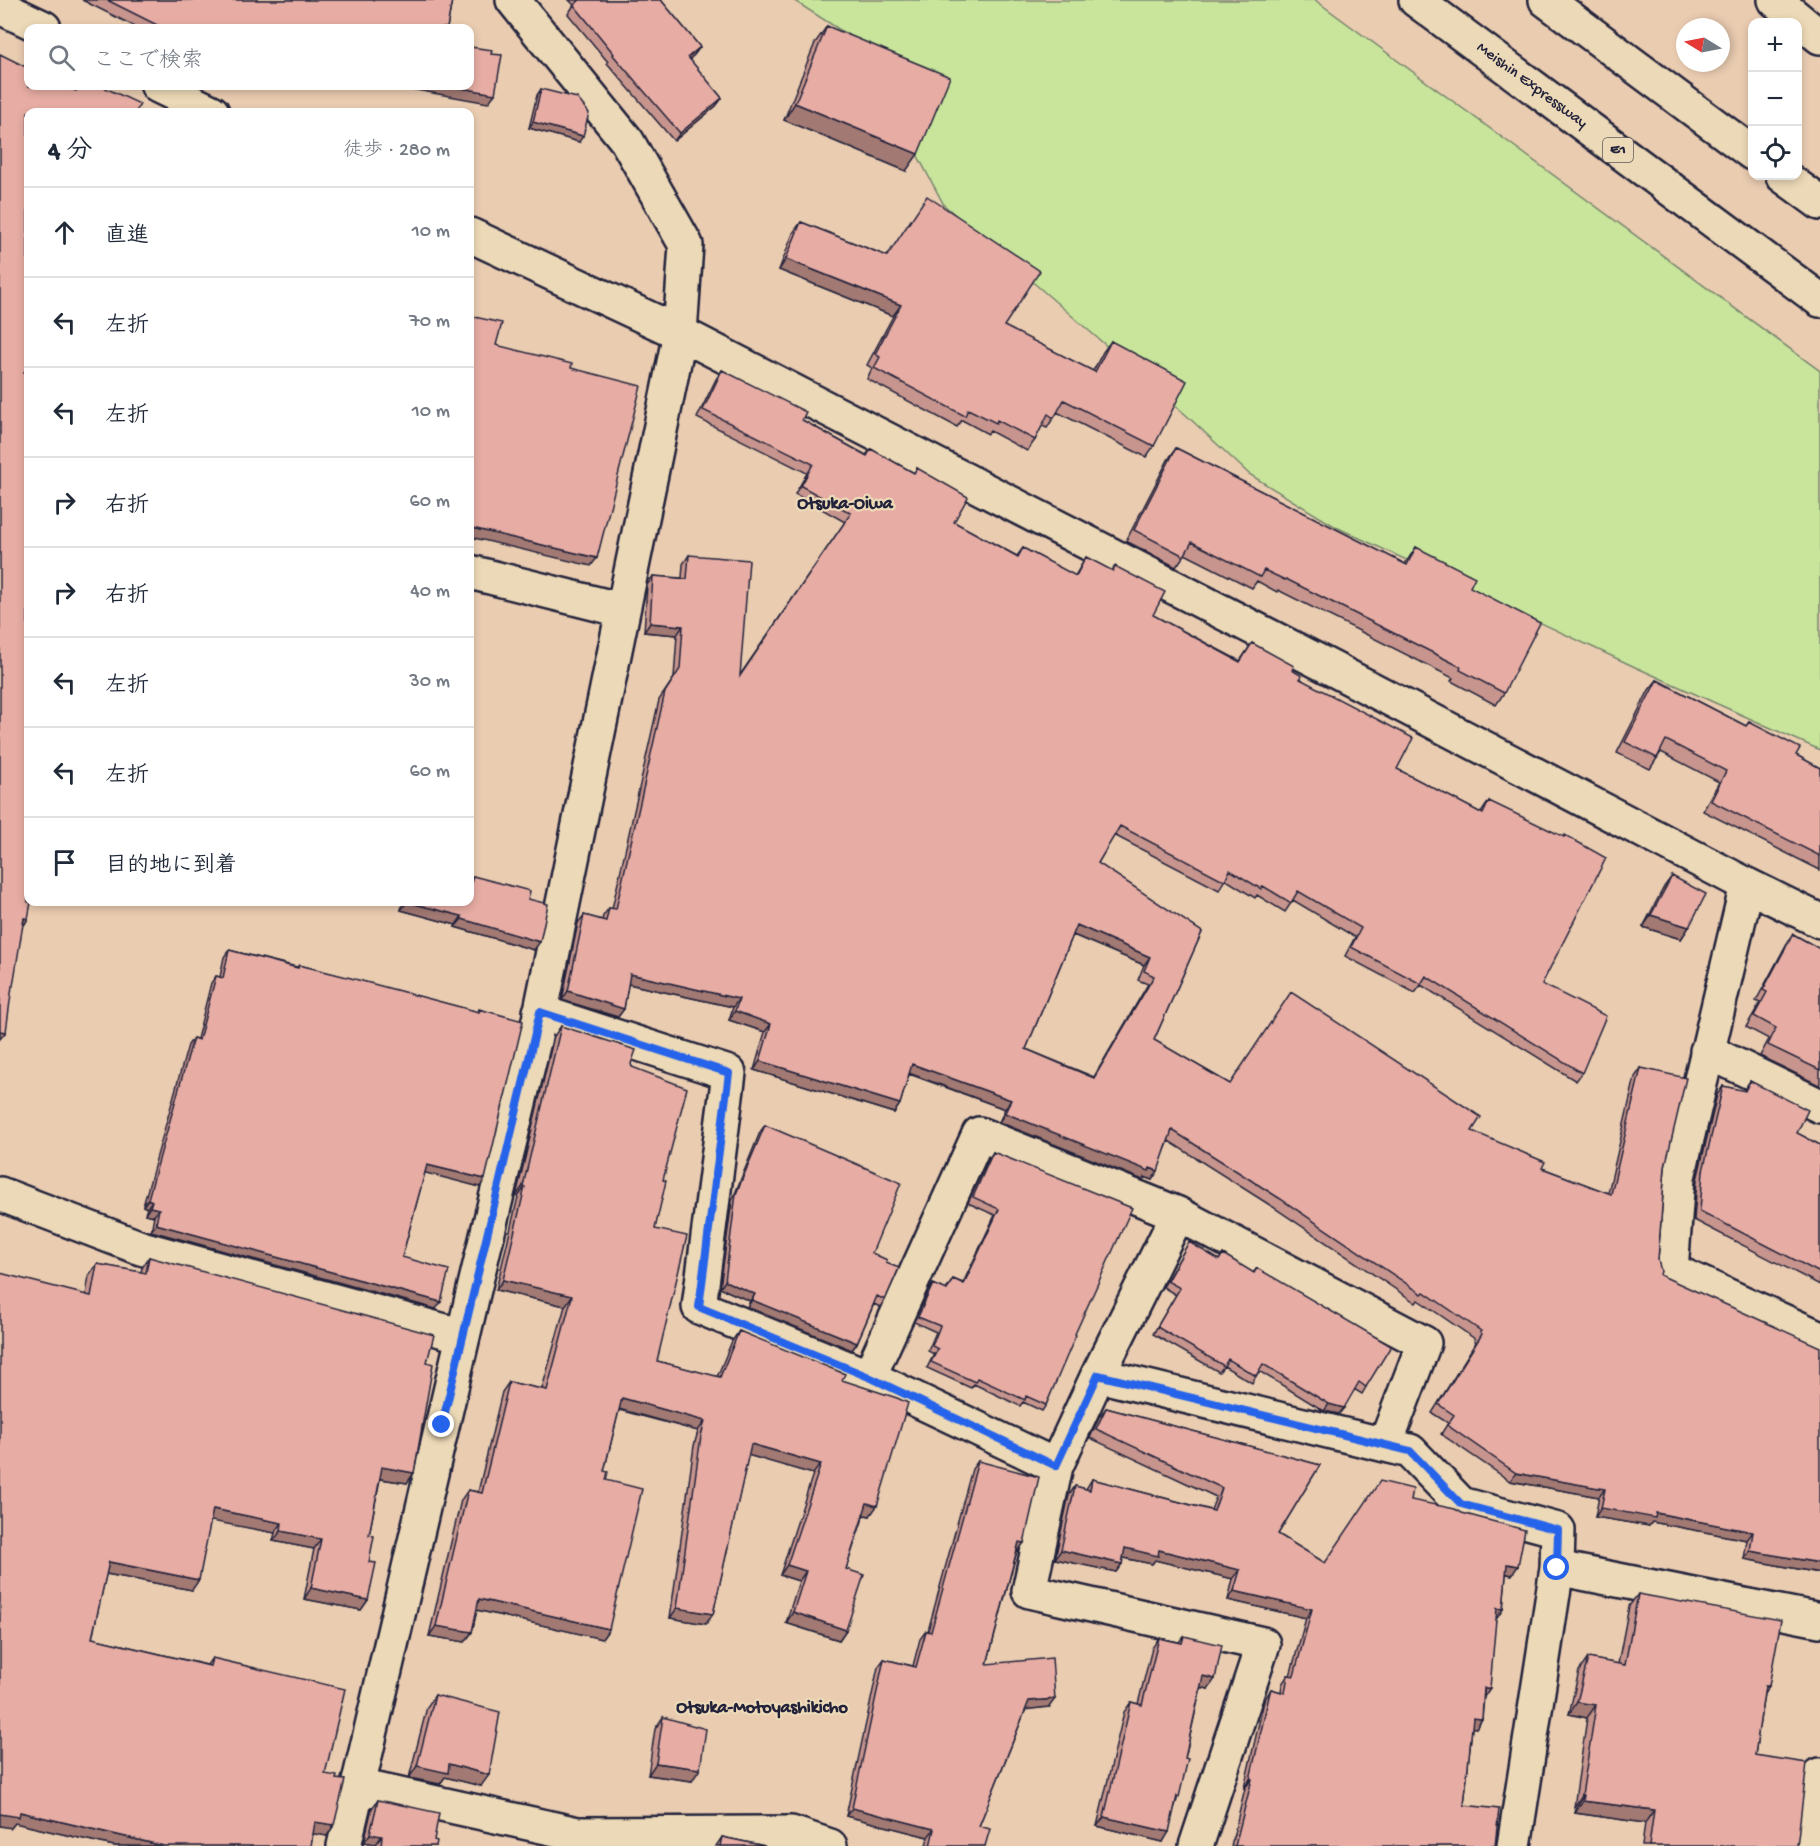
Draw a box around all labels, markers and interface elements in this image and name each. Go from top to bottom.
north arrow [1676,18,1730,72]
map controls [1748,18,1802,180]
button: + [1748,18,1802,72]
search box [24,24,474,90]
street label: Meishin Expressway [1472,38,1591,133]
icon: search [45,41,78,74]
text: ここで検索 [93,49,203,75]
button: − [1748,72,1802,126]
button: locate [1748,126,1802,180]
text: 4 分 [48,137,92,168]
road number: E1 [1603,138,1633,162]
text: 徒歩 · 280 m [343,140,450,163]
icon: ahead [48,216,81,249]
text: 10 m [412,221,450,244]
text: 直進 [105,224,149,250]
icon: left [48,306,81,339]
text: 70 m [409,311,450,334]
text: 左折 [105,314,149,340]
icon: left [48,396,81,429]
text: 10 m [412,401,450,424]
text: 左折 [105,404,149,430]
icon: right [48,486,81,519]
text: 60 m [410,491,450,514]
text: 右折 [105,494,149,520]
district label: Otsuka-Oiwa [797,494,894,515]
icon: right [48,576,81,609]
text: 40 m [410,581,450,604]
text: 右折 [105,584,149,610]
icon: left [48,666,81,699]
text: 30 m [409,671,450,694]
text: 左折 [105,674,149,700]
icon: left [48,756,81,789]
text: 60 m [410,761,450,784]
text: 左折 [105,764,149,790]
icon: arrive [48,846,81,879]
text: 目的地に到着 [105,854,237,880]
route end [428,1411,454,1437]
route start [1543,1554,1569,1580]
district label: Otsuka-Motoyashikicho [676,1698,848,1719]

